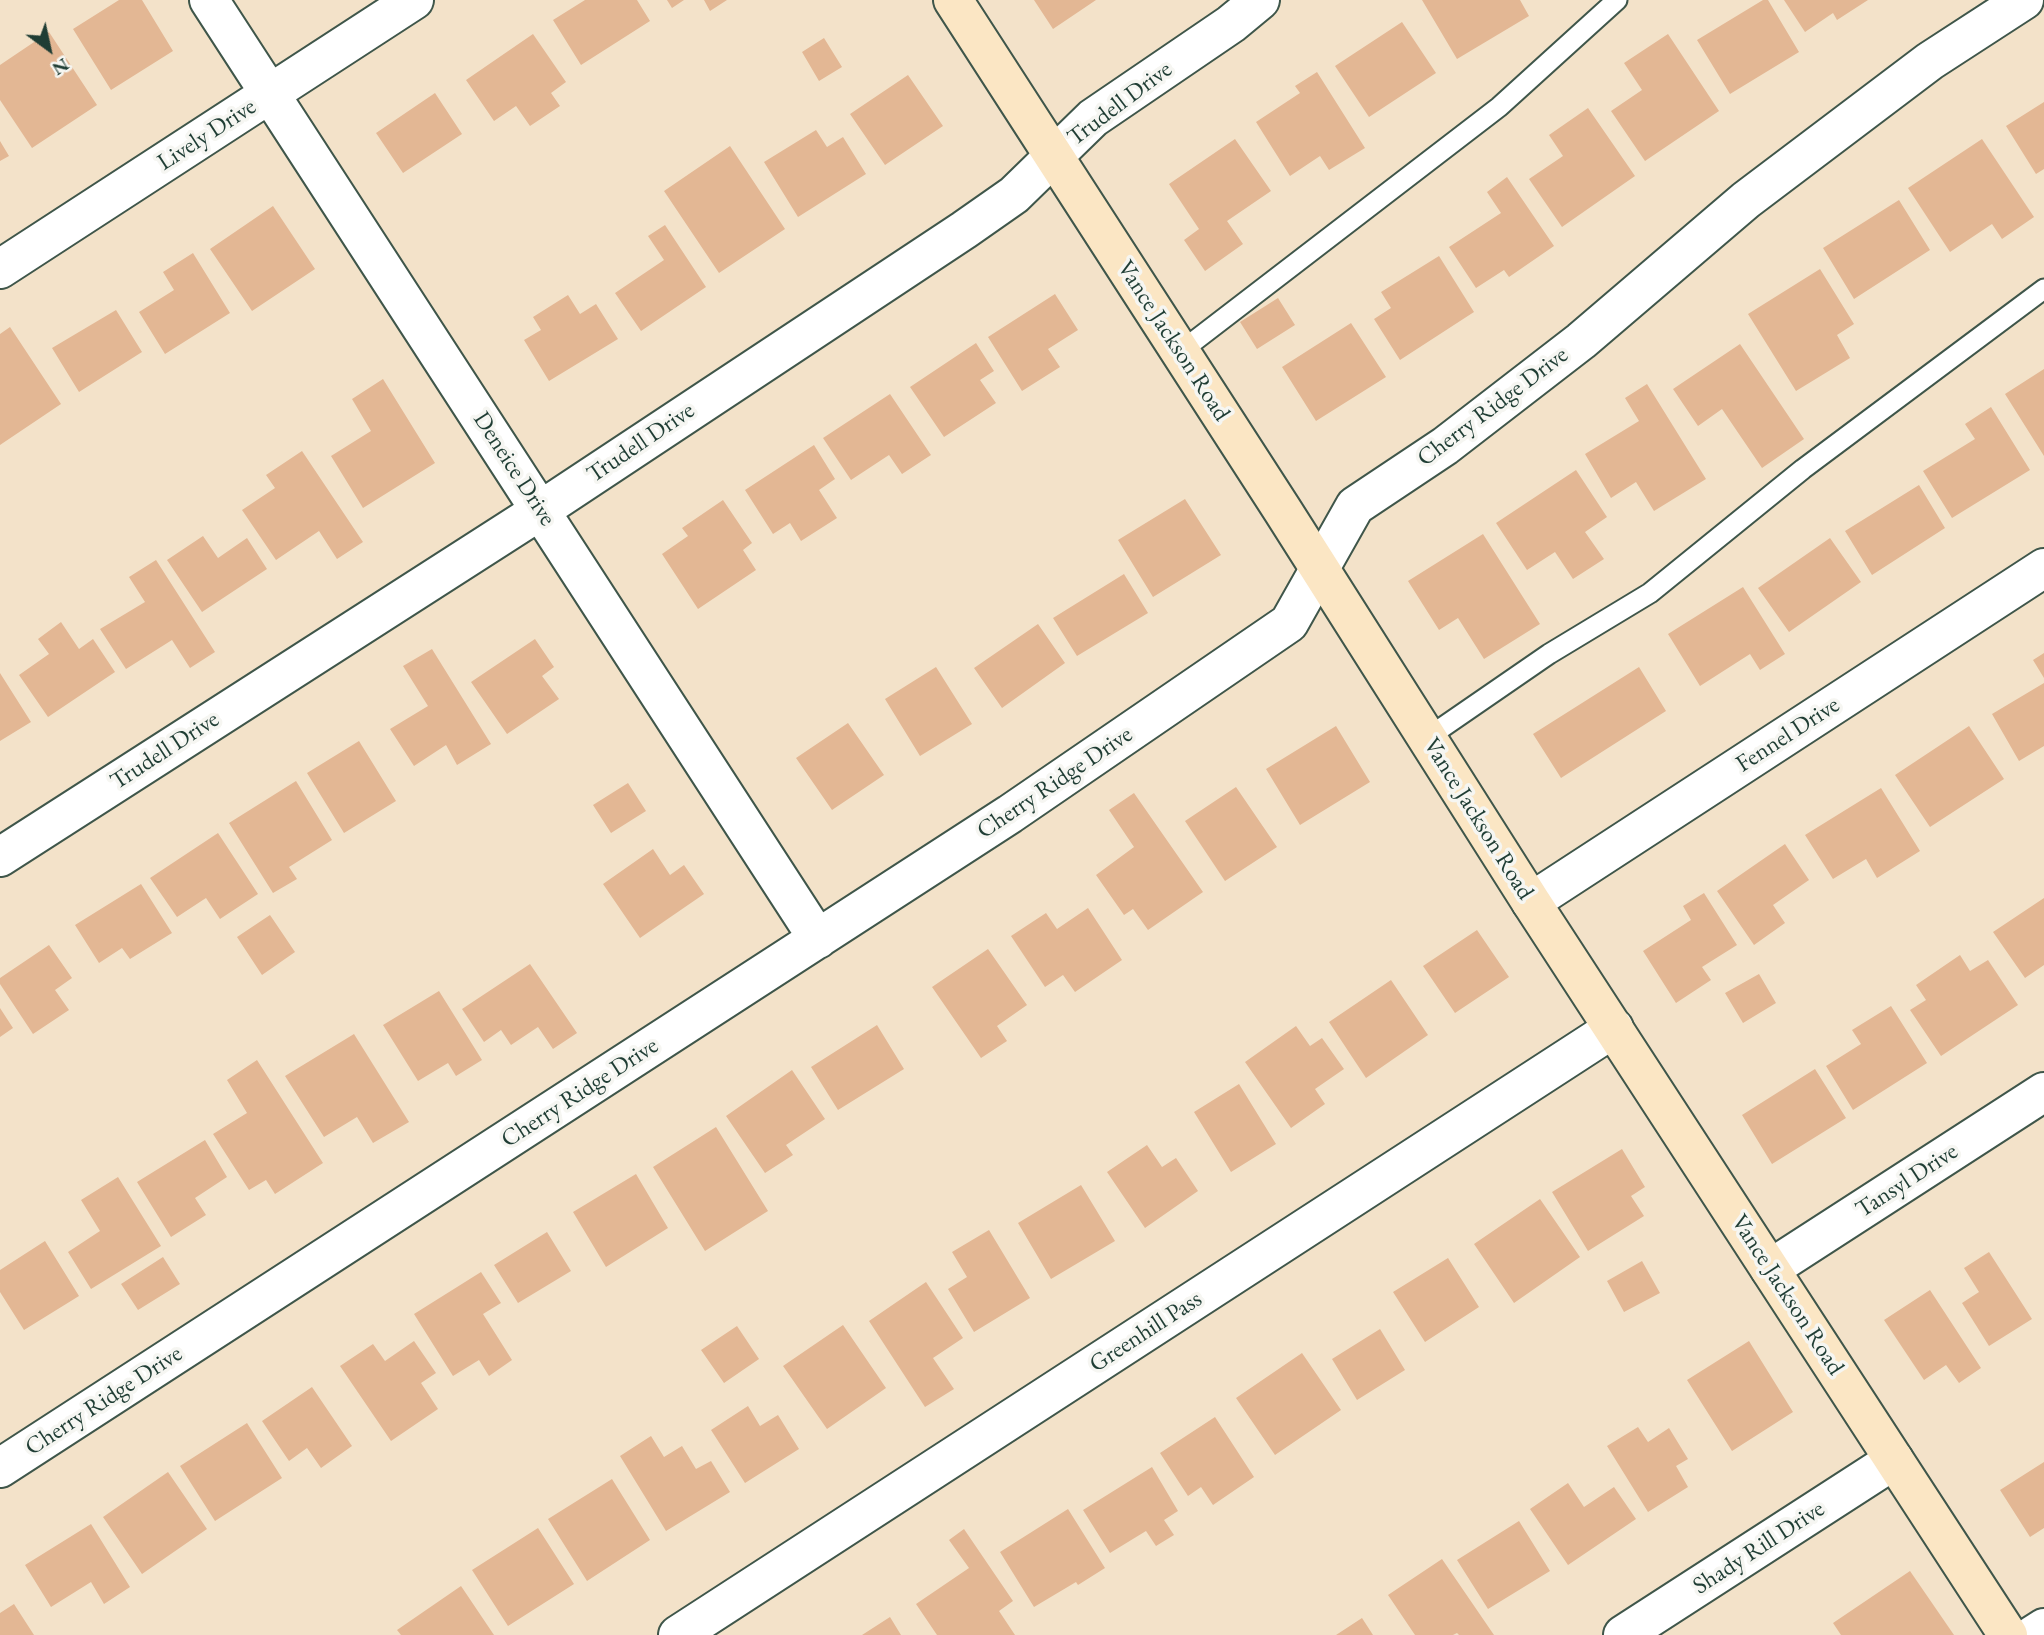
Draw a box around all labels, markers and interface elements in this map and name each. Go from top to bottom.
north arrow [14,14,84,84]
text: N [47,52,74,82]
street label: Trudell Drive [1062,55,1178,153]
street label: Lively Drive [152,93,262,177]
street label: Vance Jackson Road [1110,255,1236,427]
street label: Cherry Ridge Drive [1412,341,1574,473]
street label: Trudell Drive [582,397,700,489]
street label: Deneice Drive [466,407,562,531]
street label: Fennel Drive [1731,691,1845,779]
street label: Trudell Drive [105,705,225,797]
street label: Cherry Ridge Drive [972,720,1138,846]
street label: Vance Jackson Road [1417,733,1539,905]
street label: Cherry Ridge Drive [496,1032,664,1154]
street label: Tansyl Drive [1851,1137,1963,1225]
street label: Vance Jackson Road [1724,1209,1850,1381]
street label: Greenhill Pass [1084,1285,1208,1379]
street label: Cherry Ridge Drive [20,1340,188,1462]
street label: Shady Rill Drive [1688,1495,1830,1601]

